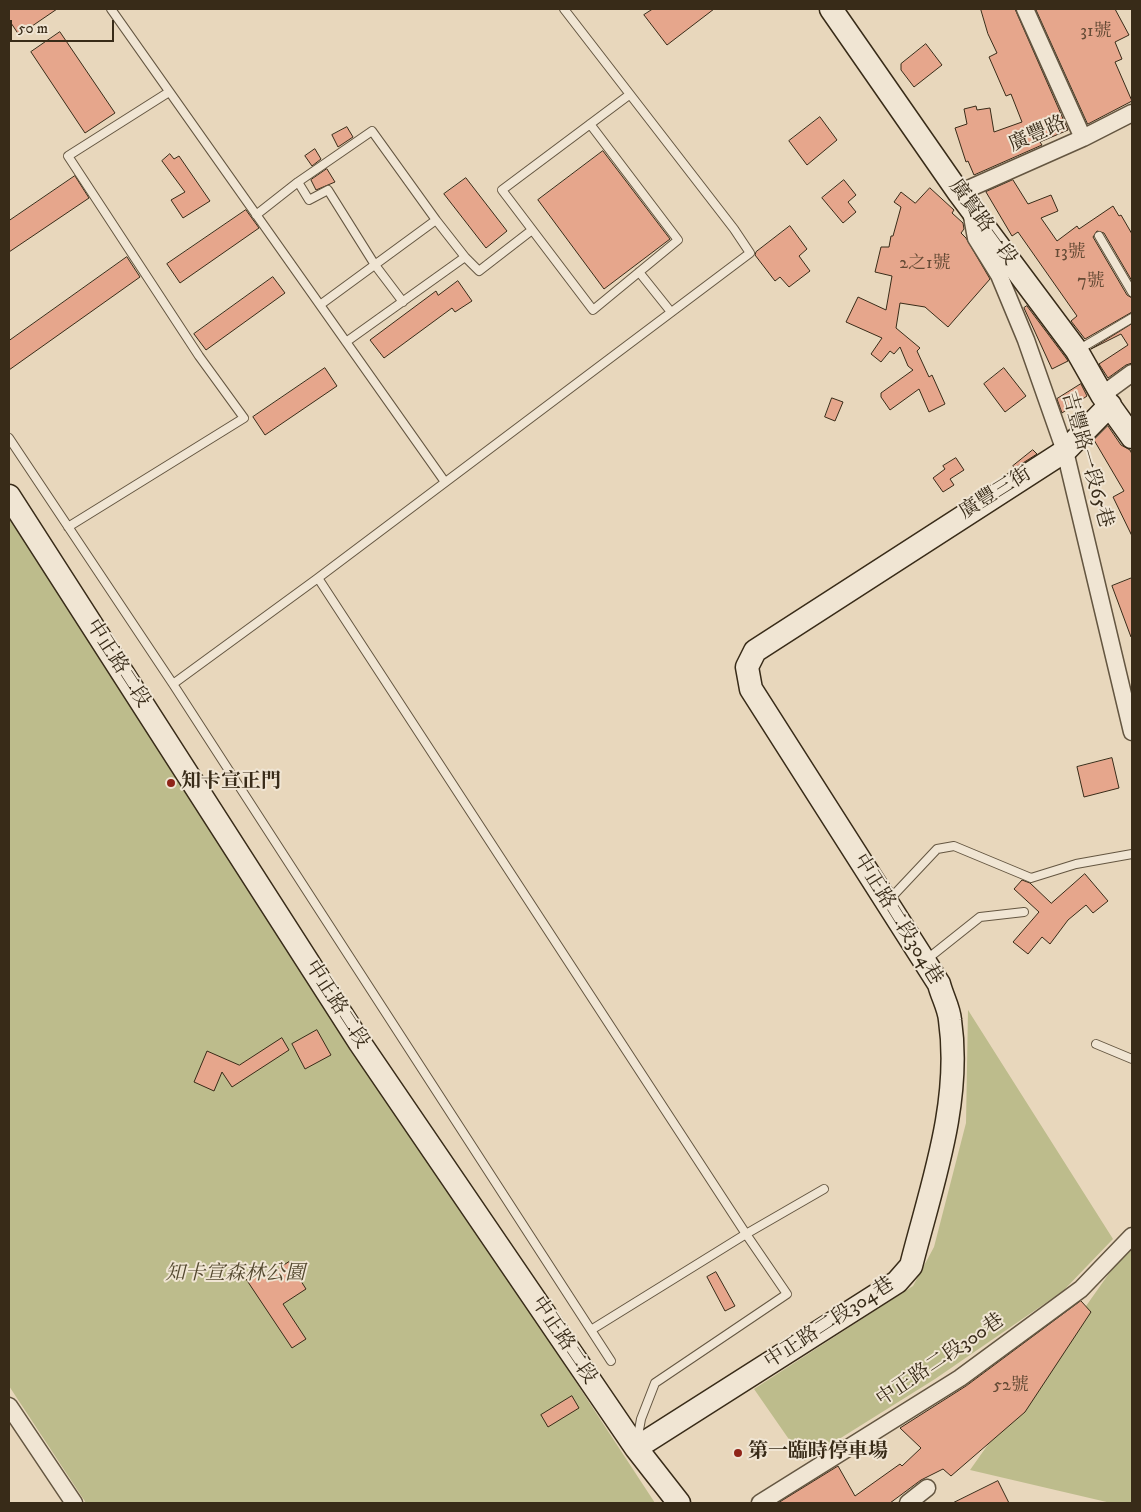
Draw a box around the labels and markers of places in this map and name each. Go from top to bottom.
place label: 知卡宣正門 [181,771,281,795]
marker: 知卡宣正門 [165,777,177,789]
place label: 第一臨時停車場 [748,1441,888,1465]
marker: 第一臨時停車場 [732,1447,744,1459]

